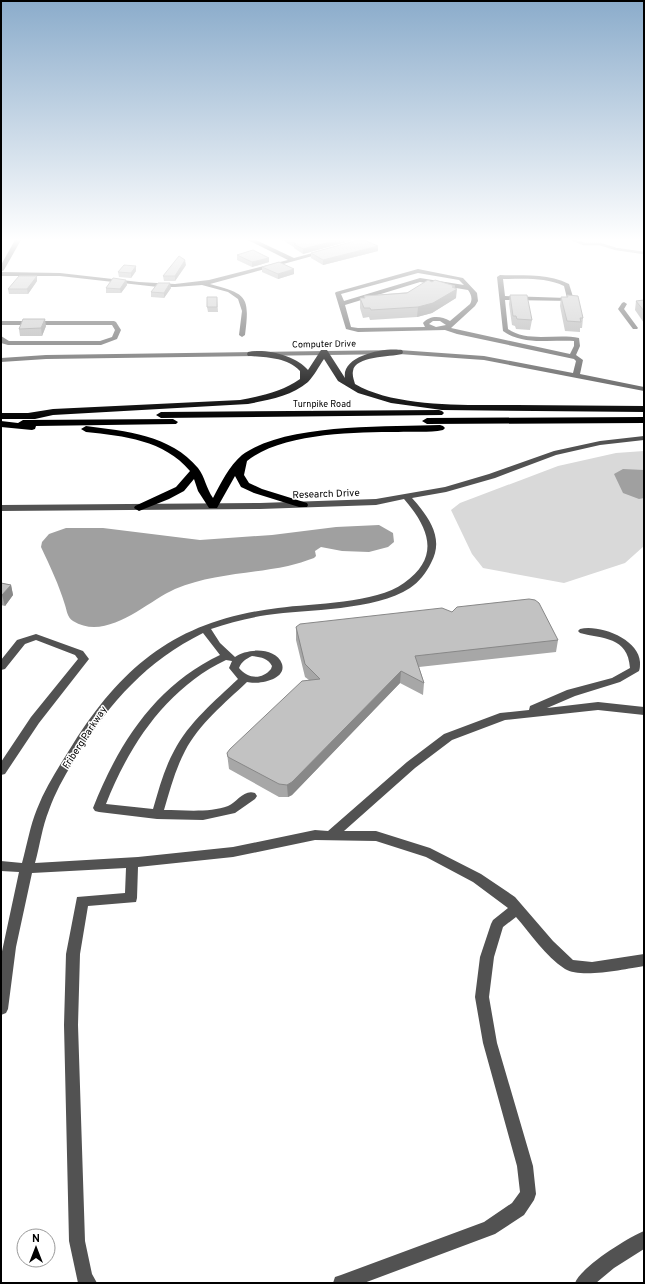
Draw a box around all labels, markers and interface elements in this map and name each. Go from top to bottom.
street label: Computer Drive [292,338,356,351]
street label: Turnpike Road [293,399,351,410]
street label: Research Drive [292,487,360,502]
street label: Friberg Parkway [60,704,110,772]
north arrow [16,1228,56,1268]
text: N [32,1232,40,1246]

